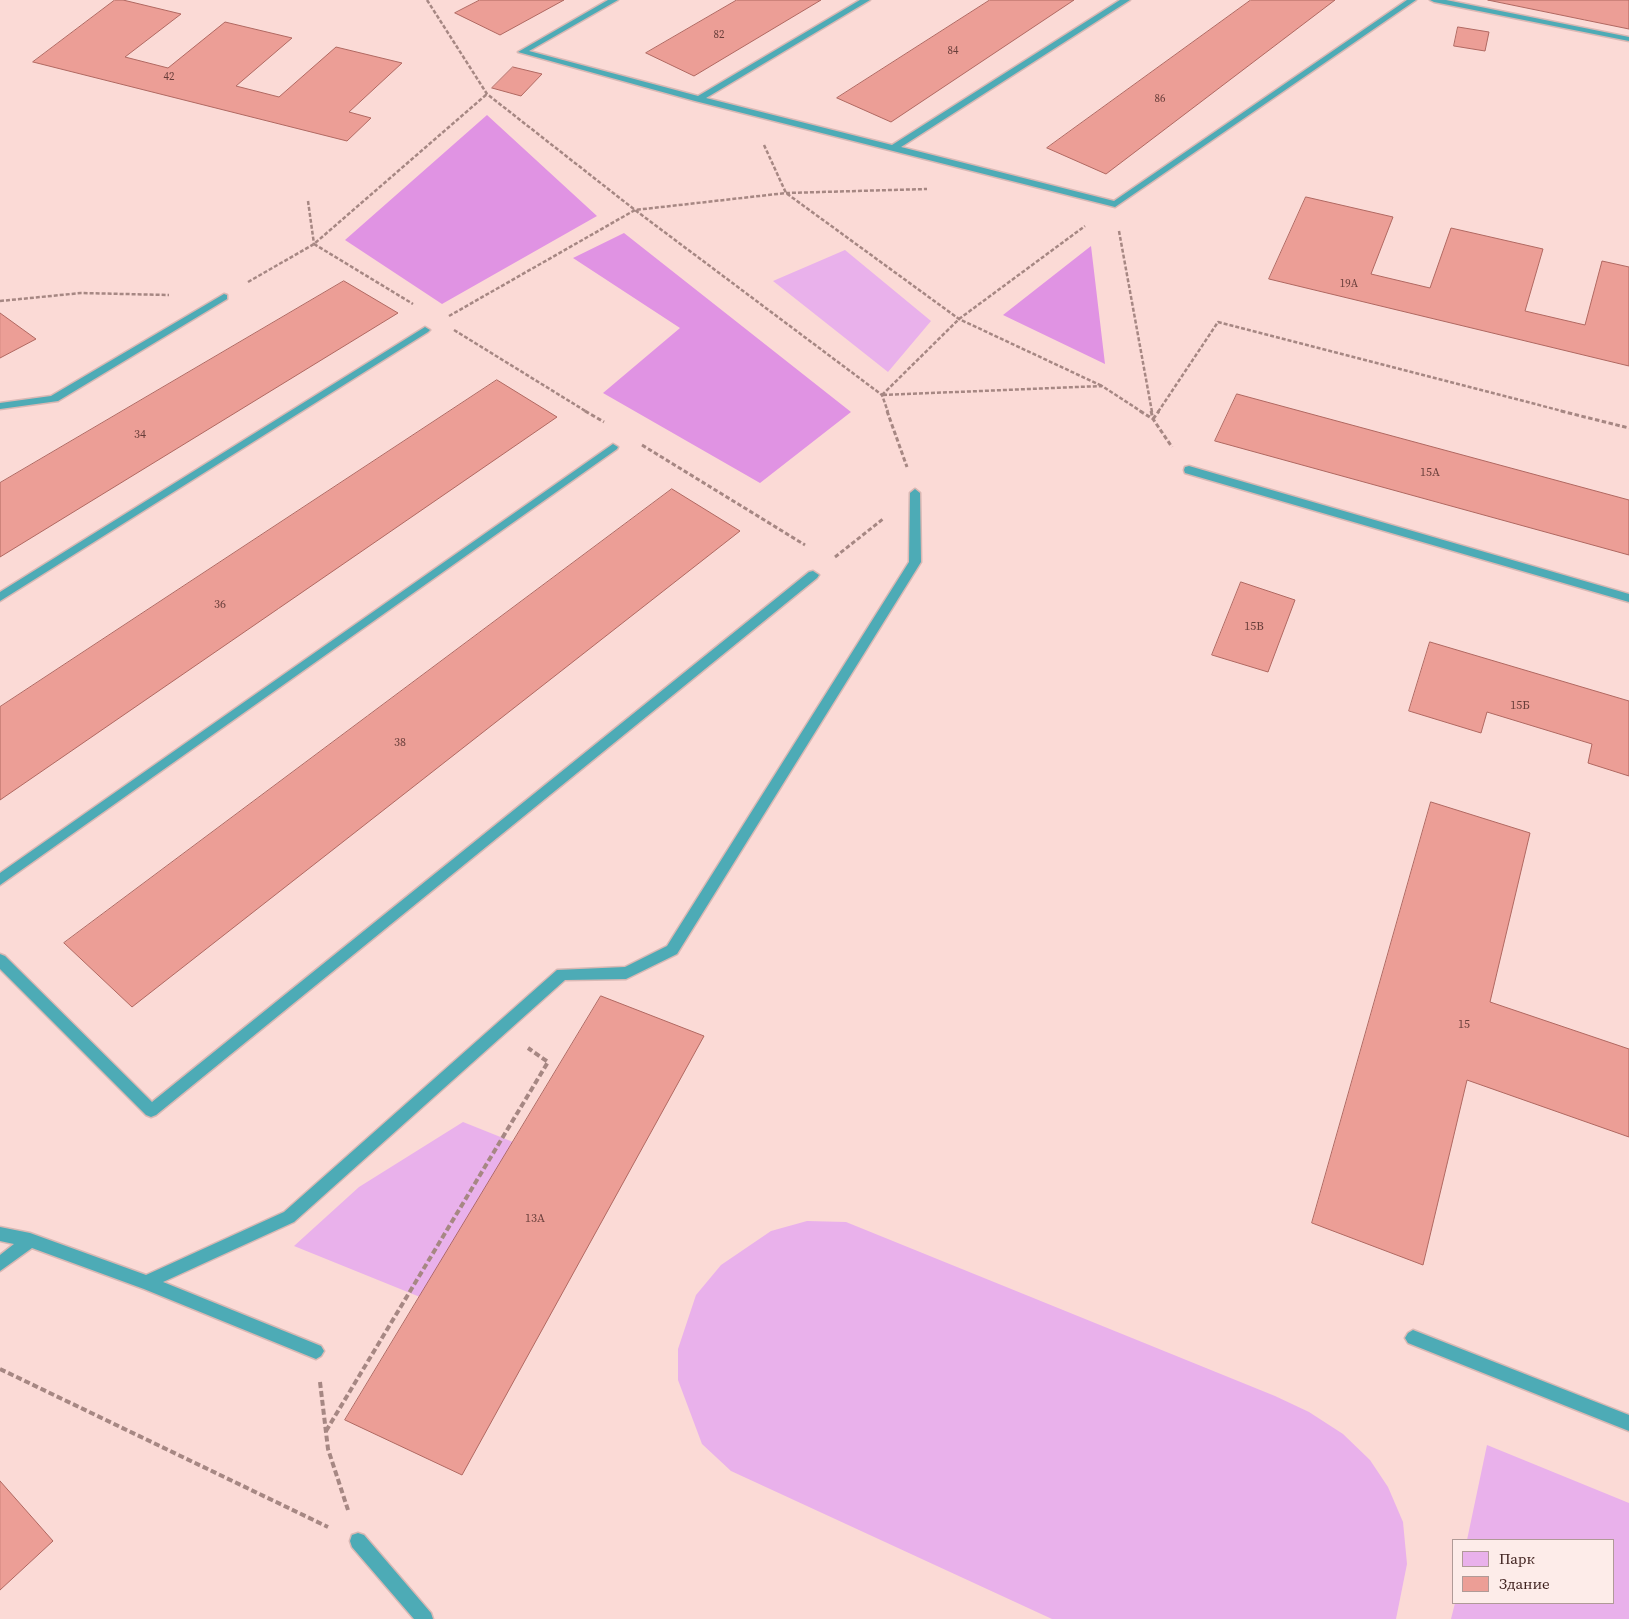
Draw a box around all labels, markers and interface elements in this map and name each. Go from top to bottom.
house number: 82 [714,28,724,42]
house number: 84 [948,44,958,58]
house number: 42 [164,70,174,84]
house number: 86 [1155,92,1165,106]
house number: 19А [1340,277,1358,291]
house number: 34 [134,428,146,442]
house number: 15А [1420,466,1440,480]
house number: 36 [214,598,226,612]
house number: 15В [1244,620,1264,634]
house number: 15Б [1510,699,1530,713]
house number: 38 [394,736,406,750]
house number: 15 [1458,1018,1470,1032]
house number: 13А [525,1212,545,1226]
legend [1452,1539,1614,1604]
text: Парк [1499,1548,1535,1569]
text: Здание [1499,1573,1550,1594]

